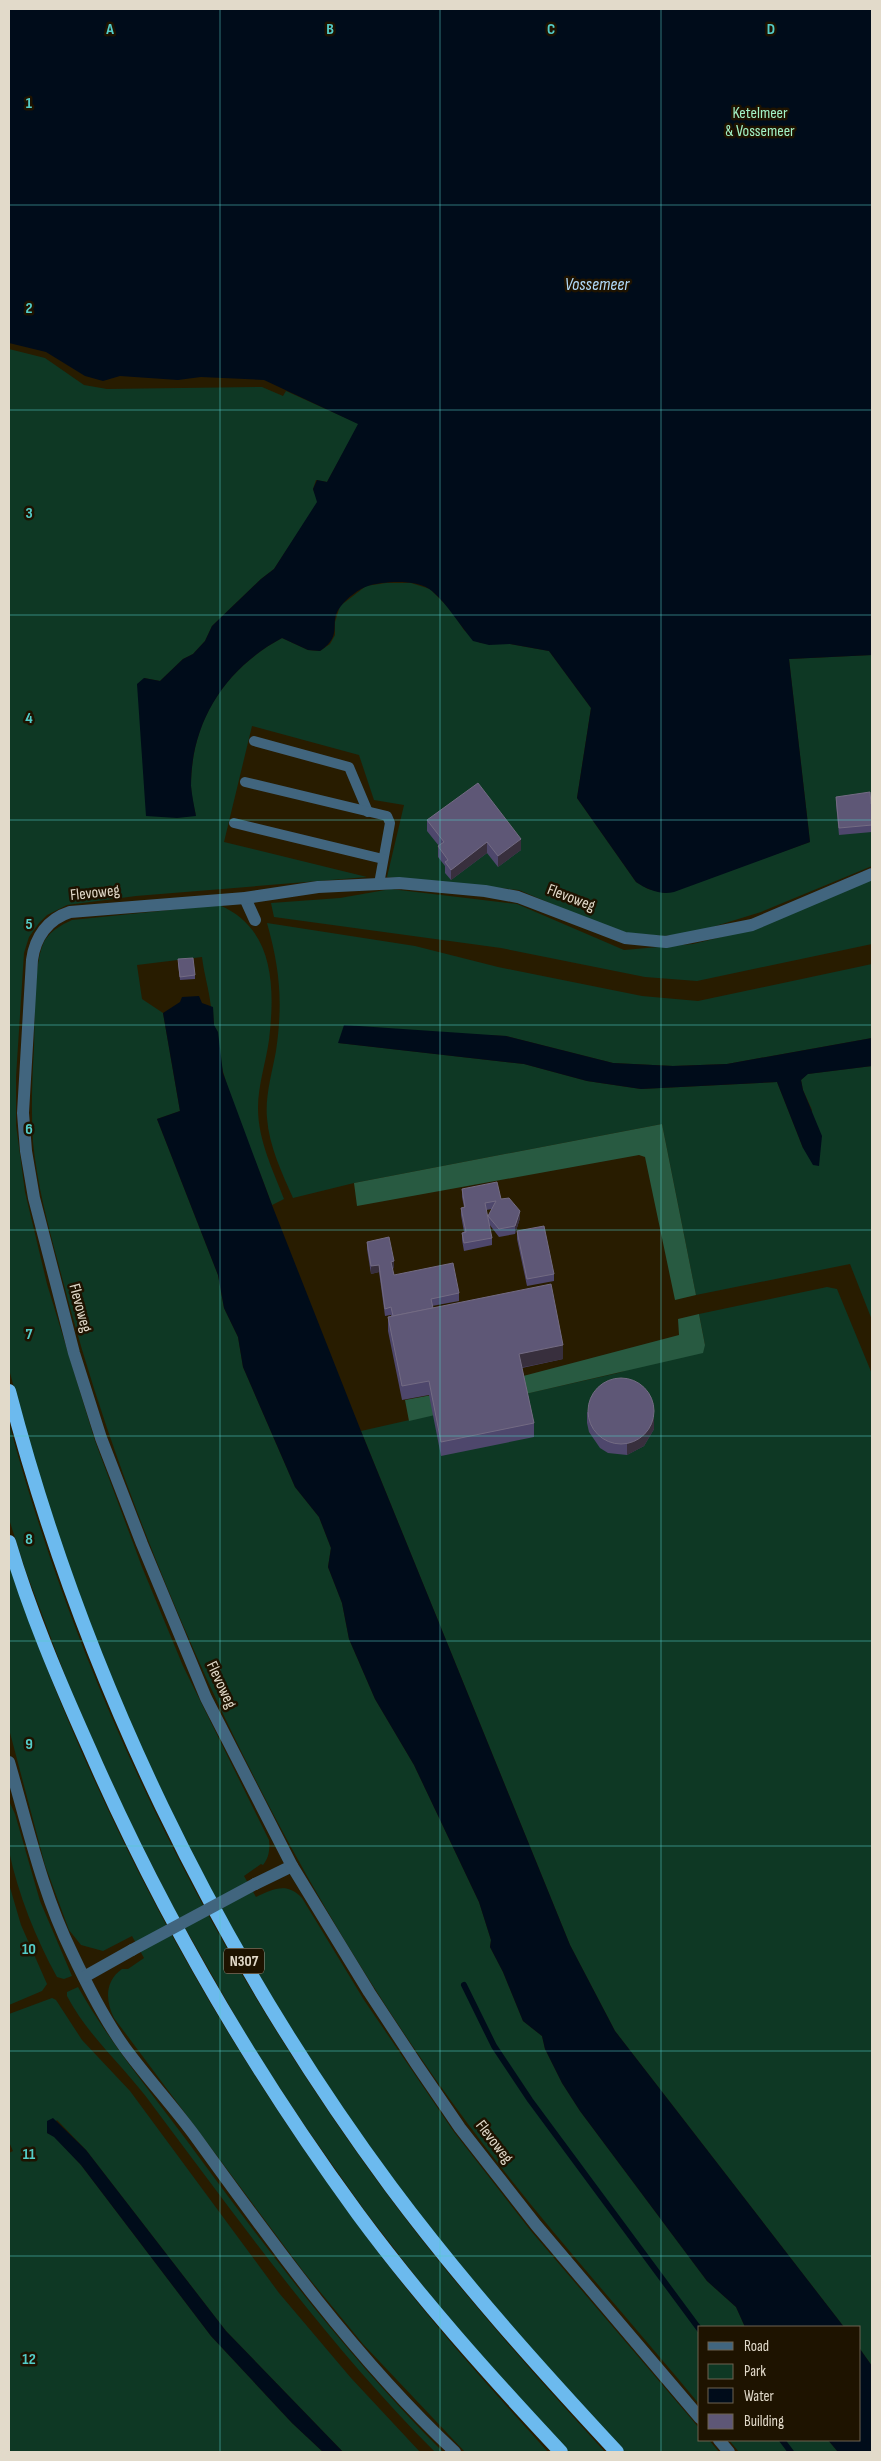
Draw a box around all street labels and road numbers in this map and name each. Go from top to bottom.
street label: Flevoweg [544,880,598,916]
street label: Flevoweg [69,881,121,905]
street label: Flevoweg [64,1282,96,1334]
street label: Flevoweg [202,1658,240,1712]
road number: N307 [224,1948,264,1974]
street label: Flevoweg [471,2117,517,2167]

